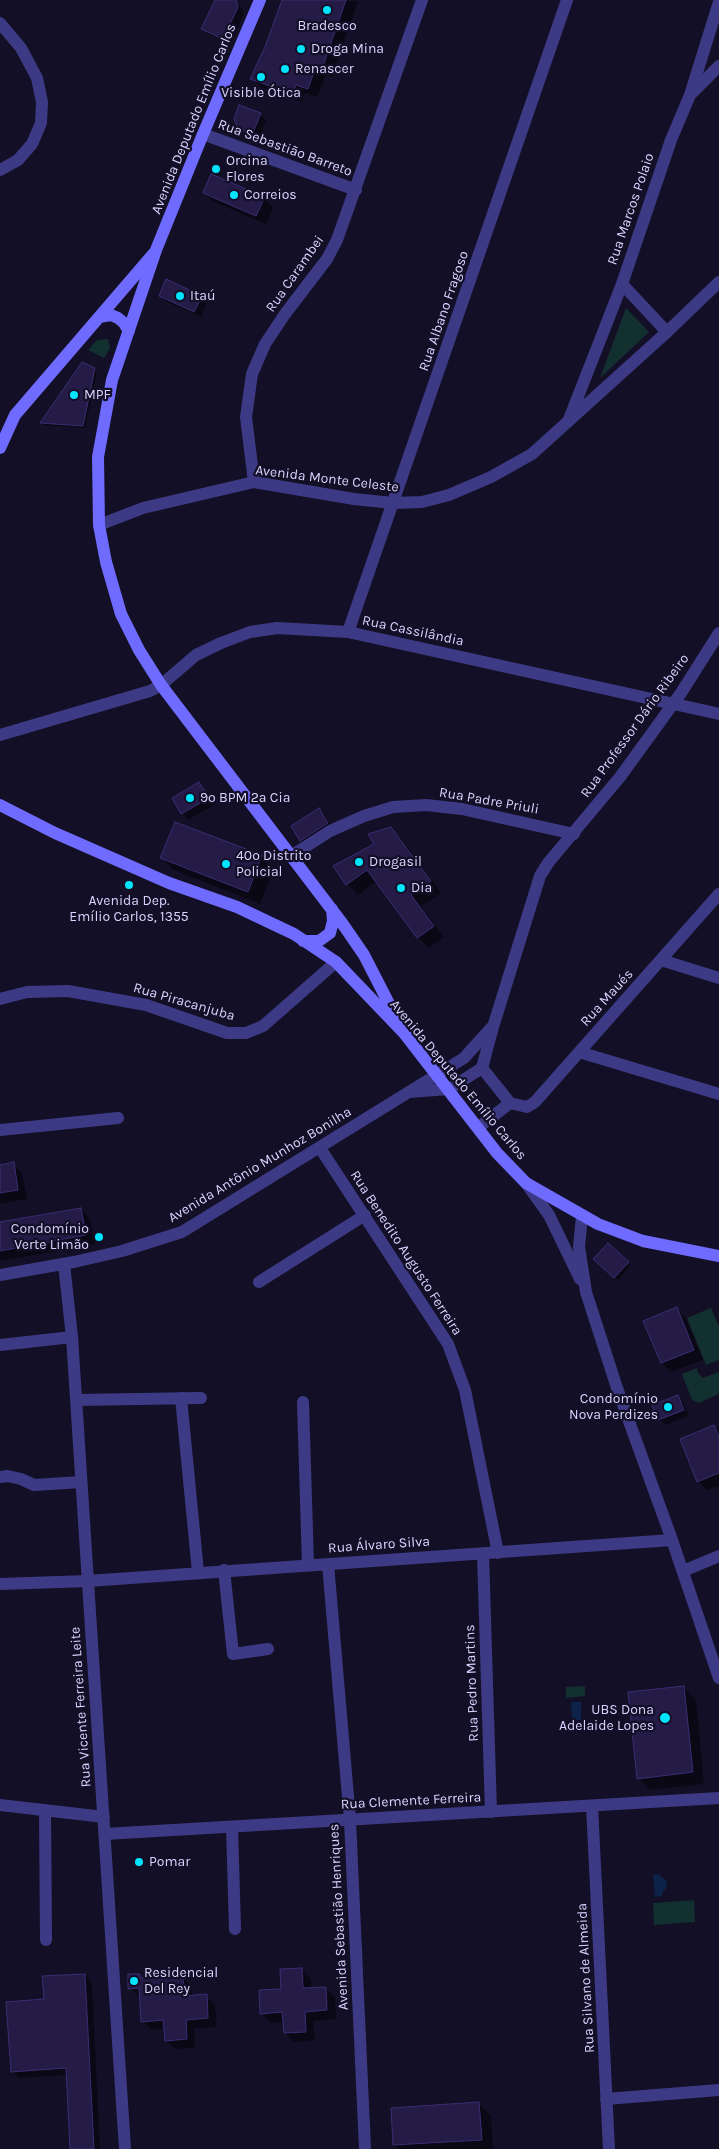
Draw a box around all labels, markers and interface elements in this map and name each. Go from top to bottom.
marker: Bradesco [321,4,333,16]
place label: Bradesco [297,18,357,34]
street label: Avenida Deputado Emílio Carlos [148,21,240,217]
place label: Droga Mina [311,41,384,57]
marker: Droga Mina [295,43,307,55]
place label: Renascer [295,61,354,77]
marker: Renascer [279,63,291,75]
marker: Visible Ótica [255,71,267,83]
place label: Visible Ótica [221,85,301,101]
street label: Rua Sebastião Barreto [215,116,355,180]
street label: Rua Marcos Polaio [604,151,658,267]
place label: Orcina Flores [226,153,268,186]
marker: Orcina Flores [210,163,222,175]
place label: Correios [244,187,297,203]
marker: Correios [228,189,240,201]
street label: Rua Carambei [262,232,328,316]
street label: Rua Albano Fragoso [416,249,472,373]
place label: Itaú [190,288,215,304]
marker: Itaú [174,290,186,302]
place label: MPF [84,387,111,403]
marker: MPF [68,389,80,401]
street label: Avenida Monte Celeste [254,462,400,496]
street label: Rua Cassilândia [361,612,465,650]
street label: Rua Professor Dário Ribeiro [577,651,693,801]
street label: Rua Padre Priuli [438,784,540,818]
place label: 9º BPM 2ª Cia [200,790,290,806]
marker: 9º BPM 2ª Cia [184,792,196,804]
place label: 40º Distrito Policial [236,848,311,880]
place label: Drogasil [369,854,422,870]
marker: Drogasil [353,856,365,868]
marker: 40º Distrito Policial [220,858,232,870]
marker: Avenida Dep. Emílio Carlos, 1355 [123,879,135,891]
place label: Dia [411,880,432,896]
marker: Dia [395,882,407,894]
place label: Avenida Dep. Emílio Carlos, 1355 [69,893,189,926]
street label: Rua Maués [577,966,637,1030]
street label: Rua Piracanjuba [131,979,237,1025]
street label: Avenida Deputado Emílio Carlos [386,997,530,1163]
street label: Avenida Antônio Munhoz Bonilha [165,1104,355,1226]
street label: Rua Benedito Augusto Ferreira [346,1167,466,1339]
place label: Condomínio Verte Limão [11,1221,89,1254]
marker: Condomínio Verte Limão [93,1231,105,1243]
place label: Condomínio Nova Perdizes [569,1391,658,1424]
marker: Condomínio Nova Perdizes [662,1401,674,1413]
street label: Rua Álvaro Silva [327,1533,431,1557]
street label: Rua Pedro Martins [462,1624,482,1742]
street label: Rua Vicente Ferreira Leite [67,1626,95,1788]
place label: UBS Dona Adelaide Lopes [559,1702,654,1734]
marker: UBS Dona Adelaide Lopes [658,1711,672,1725]
street label: Rua Clemente Ferreira [340,1789,482,1813]
street label: Avenida Sebastião Henriques [326,1823,352,2011]
place label: Pomar [149,1854,190,1870]
marker: Pomar [133,1856,145,1868]
street label: Rua Silvano de Almeida [574,1903,598,2053]
place label: Residencial Del Rey [144,1965,218,1998]
marker: Residencial Del Rey [128,1975,140,1987]

